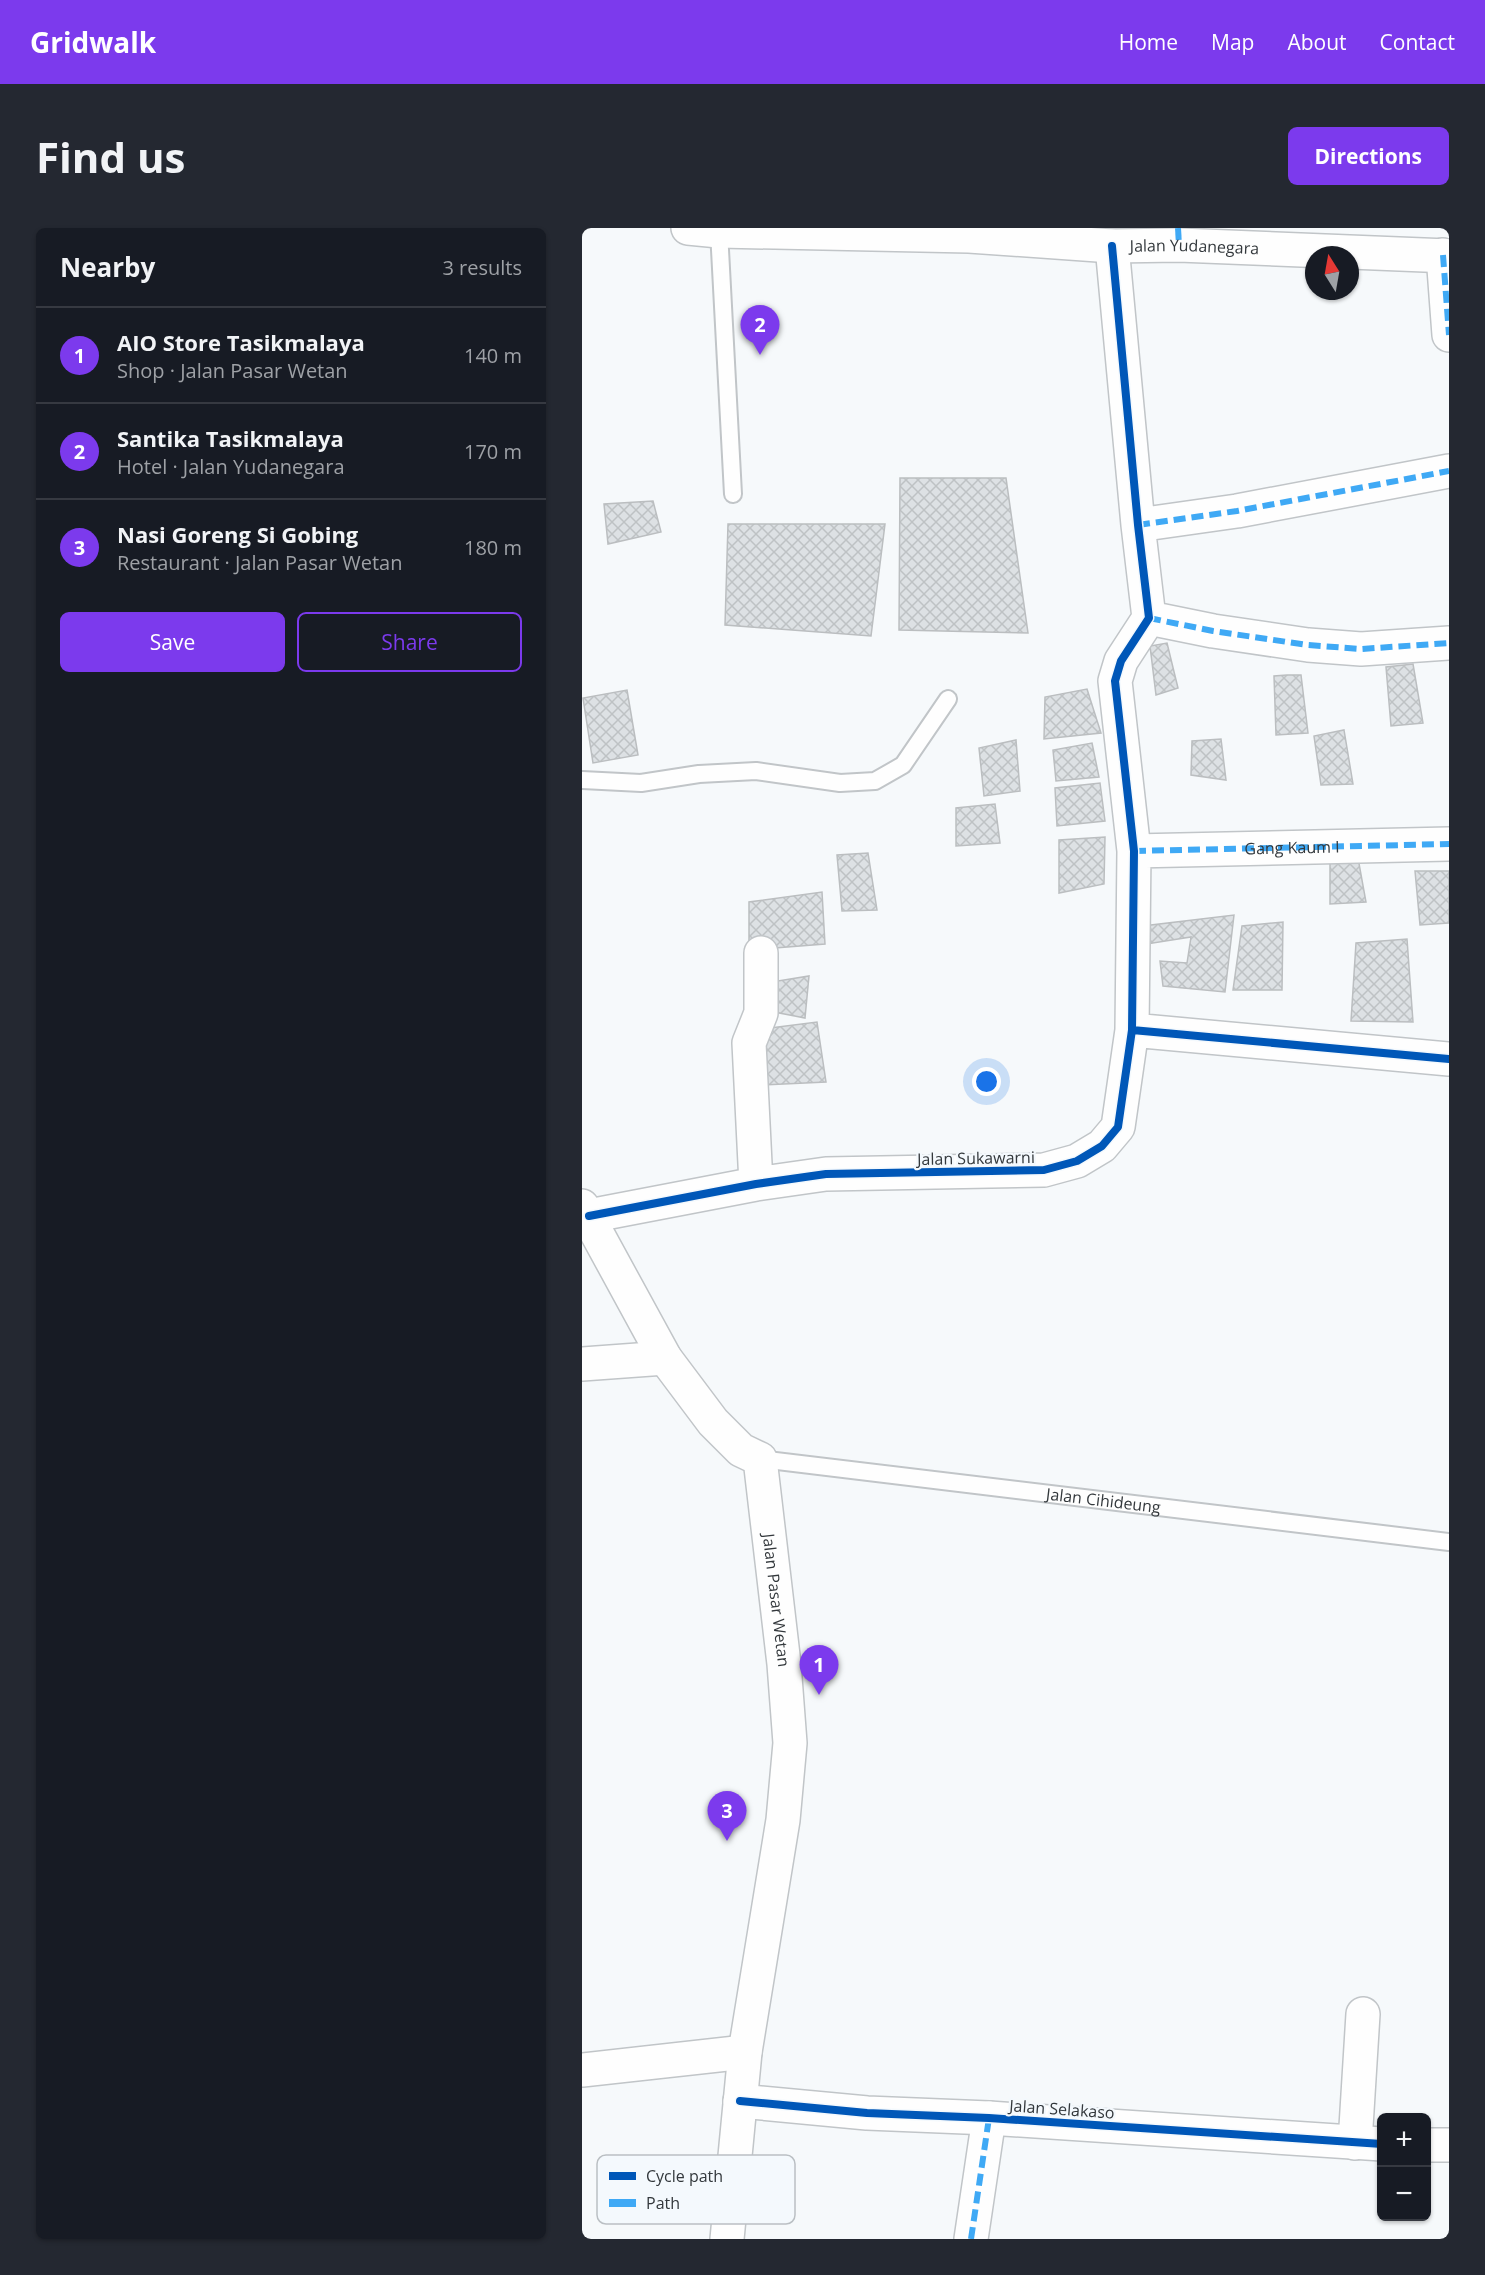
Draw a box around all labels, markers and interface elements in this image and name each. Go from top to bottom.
text: Gridwalk [30,23,156,61]
text: Home [1119,28,1178,56]
text: Map [1211,28,1254,56]
text: About [1287,28,1347,56]
text: Contact [1380,28,1455,56]
button: Directions [1288,127,1449,185]
text: Find us [36,128,185,185]
street label: Jalan Yudanegara [1128,234,1260,259]
north arrow [1305,246,1359,300]
text: Nearby [60,249,155,285]
text: 3 results [442,254,522,281]
pin: 2 [740,306,780,355]
text: AIO Store Tasikmalaya [117,327,365,357]
text: 1 [74,342,85,369]
text: 140 m [464,342,522,369]
text: Shop · Jalan Pasar Wetan [117,357,348,384]
text: Santika Tasikmalaya [117,423,344,453]
text: 2 [74,438,85,465]
text: 170 m [464,438,522,465]
text: Hotel · Jalan Yudanegara [117,453,345,480]
text: Nasi Goreng Si Gobing [117,519,358,549]
text: 3 [74,534,85,561]
text: 180 m [464,534,522,561]
text: Restaurant · Jalan Pasar Wetan [117,549,402,576]
button: Save [60,612,285,672]
button: Share [297,612,522,672]
street label: Gang Kaum I [1244,835,1340,860]
your location [972,1067,1001,1096]
street label: Jalan Sukawarni [915,1146,1035,1170]
street label: Jalan Cihideung [1043,1482,1162,1518]
street label: Jalan Pasar Wetan [758,1530,795,1668]
pin: 1 [800,1646,838,1695]
pin: 3 [708,1792,746,1841]
street label: Jalan Selakaso [1007,2094,1115,2124]
map controls [1377,2113,1431,2221]
button: + [1377,2113,1431,2167]
legend [597,2155,795,2224]
text: Cycle path [646,2165,723,2187]
button: − [1377,2167,1431,2221]
text: Path [646,2192,680,2214]

